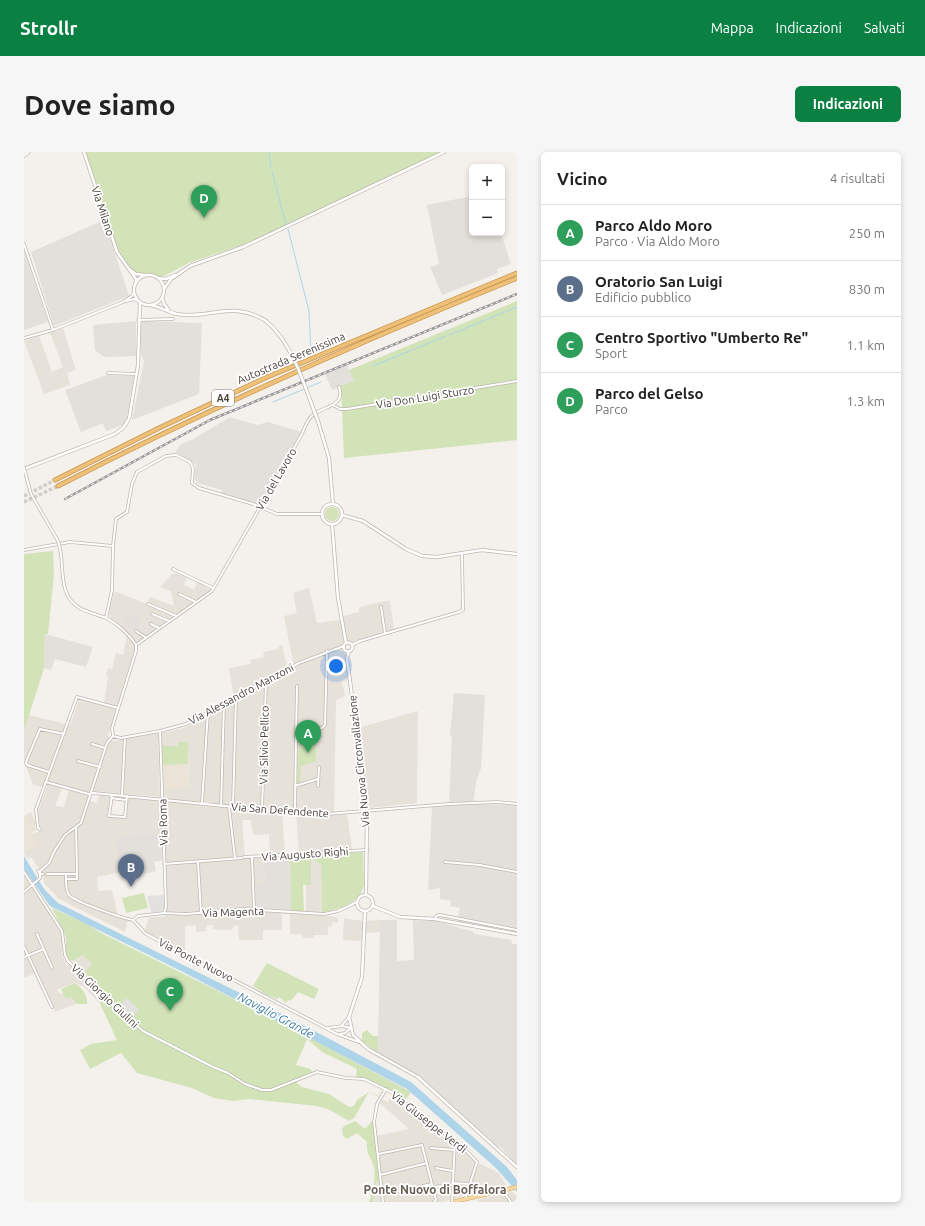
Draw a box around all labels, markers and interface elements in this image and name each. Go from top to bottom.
text: Strollr [20,17,77,39]
text: Mappa [711,20,754,36]
text: Indicazioni [776,20,842,36]
text: Salvati [864,20,905,36]
button: Indicazioni [795,86,901,122]
text: Dove siamo [24,89,176,120]
map controls [469,164,505,236]
button: + [469,164,505,200]
text: Vicino [557,169,607,188]
text: 4 risultati [830,171,885,185]
street label: Via Milano [89,185,117,237]
pin: D [191,185,217,218]
button: − [469,200,505,236]
text: Parco Aldo Moro [595,217,712,234]
text: A [565,226,575,240]
text: 250 m [849,226,885,240]
text: Parco · Via Aldo Moro [595,234,720,248]
text: Oratorio San Luigi [595,273,723,290]
text: B [566,282,574,296]
text: 830 m [849,282,885,296]
text: Edificio pubblico [595,290,691,304]
text: Centro Sportivo "Umberto Re" [595,329,808,346]
street label: Autostrada Serenissima [235,330,347,386]
text: C [566,338,574,352]
text: 1.1 km [846,338,885,352]
text: Sport [595,346,627,360]
street label: Via Don Luigi Sturzo [375,383,475,411]
text: Parco del Gelso [595,385,704,402]
road number: A4 [212,390,234,406]
text: D [565,394,575,408]
text: 1.3 km [846,394,885,408]
text: Parco [595,402,628,416]
street label: Via del Lavoro [253,446,299,512]
your location [326,656,346,676]
street label: Via Alessandro Manzoni [186,661,296,727]
street label: Via Nuova Circonvallazione [346,694,372,828]
street label: Via Silvio Pellico [257,705,271,785]
pin: A [295,720,321,753]
street label: Via Roma [156,799,170,845]
street label: Via San Defendente [231,801,329,819]
street label: Via Augusto Righi [261,845,349,863]
pin: B [118,854,144,887]
street label: Via Magenta [202,905,264,919]
street label: Via Ponte Nuovo [156,936,236,984]
street label: Via Giorgio Giulini [69,962,141,1030]
pin: C [157,978,183,1011]
water label: Naviglio Grande [236,990,316,1040]
street label: Via Giuseppe Verdi [389,1089,469,1155]
district label: Ponte Nuovo di Boffalora [364,1183,506,1196]

